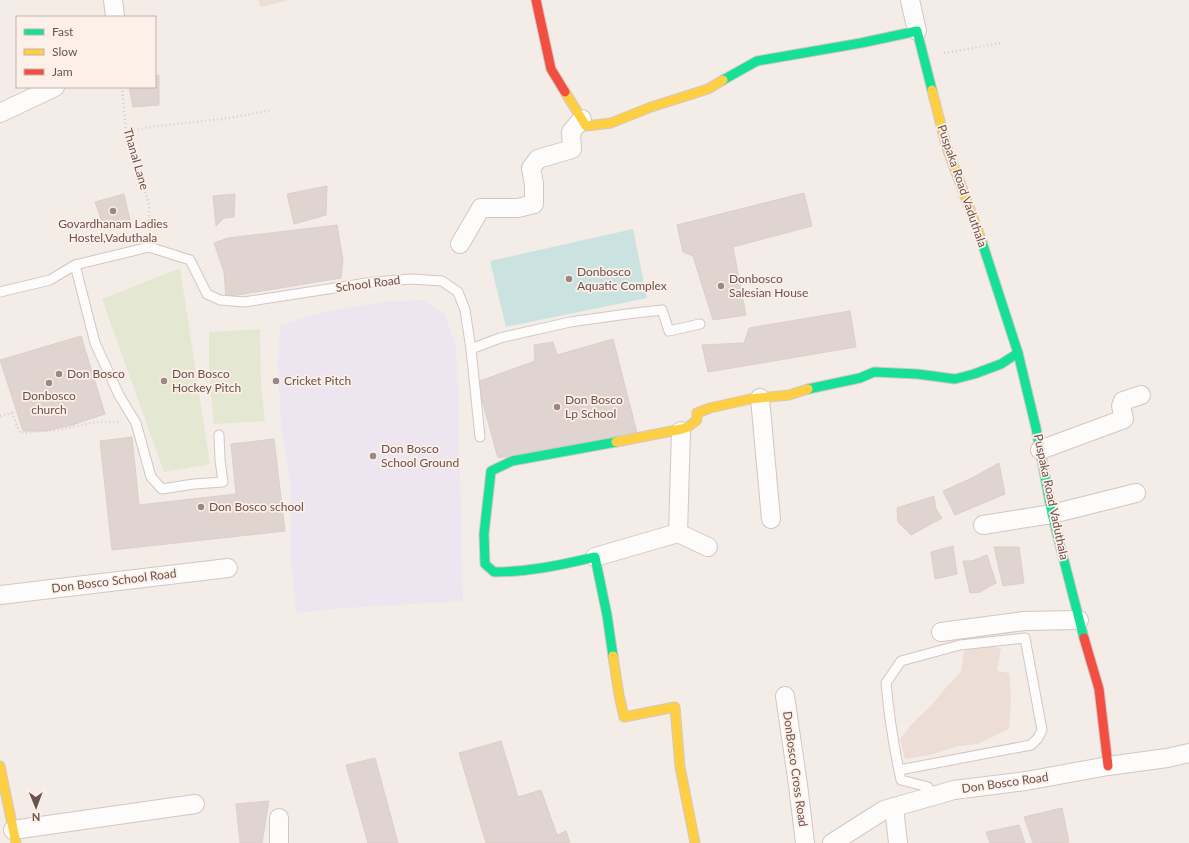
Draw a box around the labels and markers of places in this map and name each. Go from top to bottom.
marker: Govardhanam Ladies Hostel,Vaduthala [108,206,118,216]
place label: Govardhanam Ladies Hostel,Vaduthala [58,216,168,245]
place label: Donbosco Aquatic Complex [577,264,667,293]
place label: Donbosco Salesian House [729,271,808,300]
marker: Donbosco Aquatic Complex [564,274,574,284]
marker: Donbosco Salesian House [716,281,726,291]
place label: Don Bosco [67,366,125,381]
place label: Don Bosco Hockey Pitch [172,366,241,395]
marker: Don Bosco [54,369,64,379]
place label: Cricket Pitch [284,373,351,388]
marker: Don Bosco Hockey Pitch [159,376,169,386]
marker: Cricket Pitch [271,376,281,386]
marker: Donbosco church [44,378,54,388]
place label: Donbosco church [22,388,76,417]
place label: Don Bosco Lp School [565,392,623,421]
marker: Don Bosco Lp School [552,402,562,412]
place label: Don Bosco School Ground [381,441,459,470]
marker: Don Bosco School Ground [368,451,378,461]
place label: Don Bosco school [209,499,304,514]
marker: Don Bosco school [196,502,206,512]

